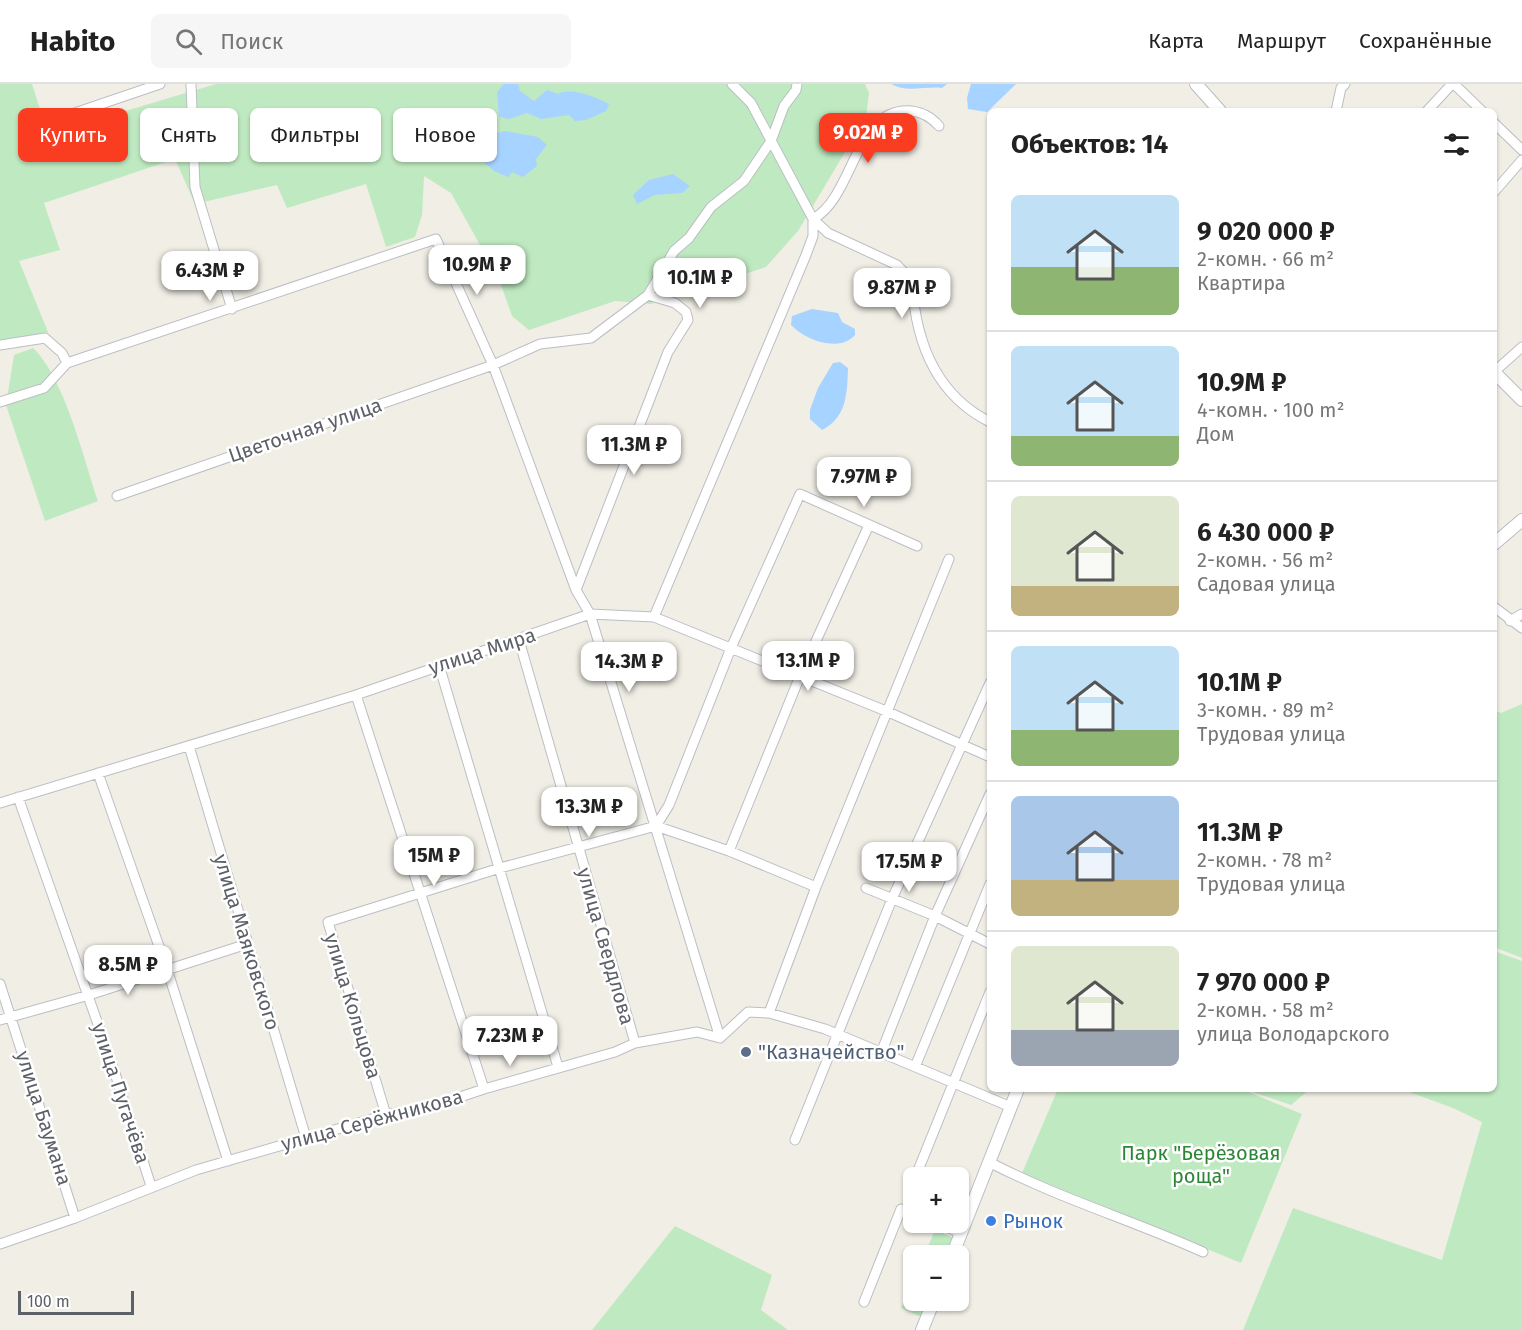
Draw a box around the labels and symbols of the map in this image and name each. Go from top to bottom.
pin: 9.02M ₽ [813,113,923,164]
pin: 10.9M ₽ [422,245,532,296]
pin: 6.43M ₽ [155,251,265,302]
pin: 10.1M ₽ [645,258,755,309]
pin: 9.87M ₽ [847,268,957,319]
street label: Цветочная улица [225,392,385,468]
pin: 11.3M ₽ [579,425,689,476]
pin: 7.97M ₽ [809,457,919,508]
street label: улица Мира [425,622,539,680]
pin: 13.1M ₽ [753,641,863,692]
pin: 14.3M ₽ [574,642,684,693]
pin: 13.3M ₽ [534,787,644,838]
pin: 15M ₽ [392,836,476,887]
pin: 17.5M ₽ [854,842,964,893]
street label: улица Маяковского [209,851,285,1033]
street label: улица Свердлова [572,865,640,1027]
street label: улица Кольцова [319,930,387,1082]
pin: 8.5M ₽ [79,945,177,996]
pin: 7.23M ₽ [455,1016,565,1067]
street label: улица Пугачёва [87,1019,155,1167]
place label: "Казначейство" [758,1040,904,1064]
marker: "Казначейство" [739,1045,753,1059]
street label: улица Баумана [11,1048,77,1188]
street label: улица Серёжникова [278,1084,466,1156]
park label: Парк "Берёзовая роща" [1121,1141,1281,1188]
place label: Рынок [1003,1209,1063,1233]
marker: Рынок [984,1214,998,1228]
scale bar [18,1288,134,1316]

